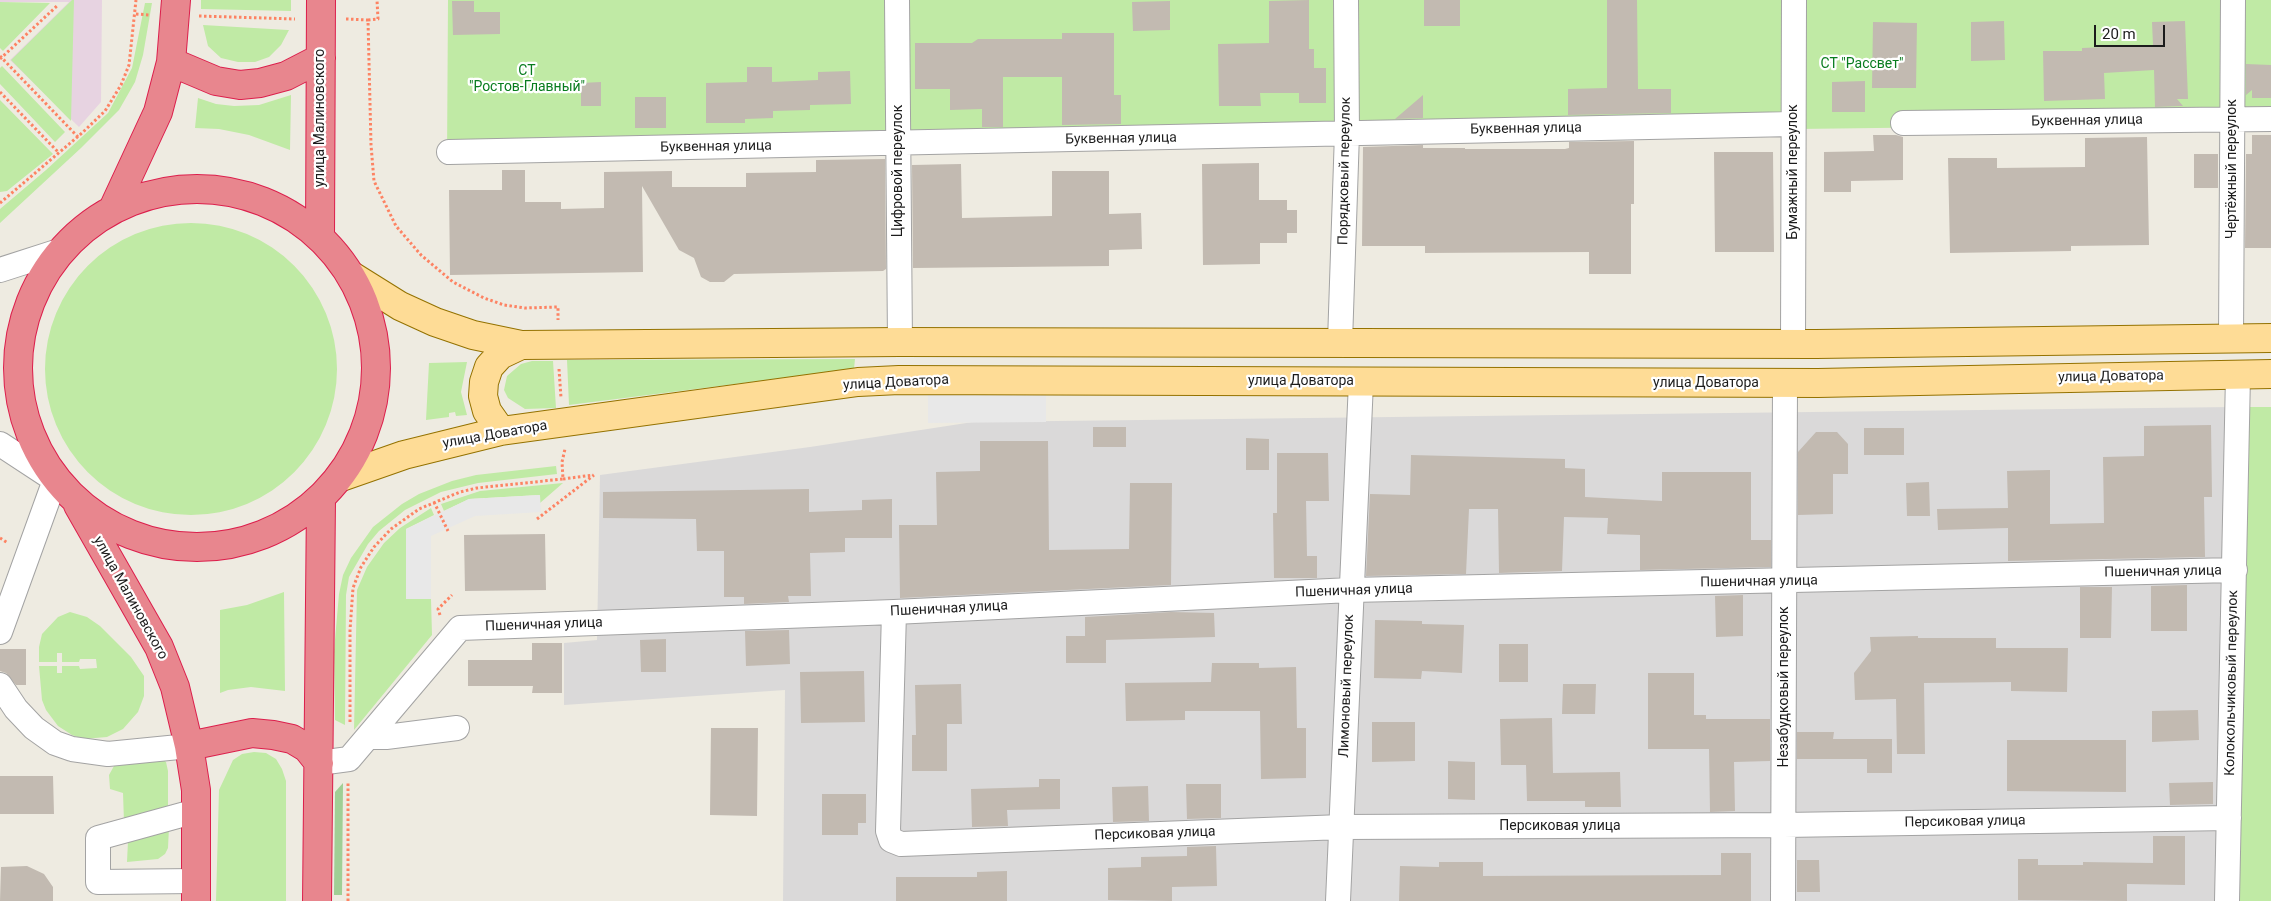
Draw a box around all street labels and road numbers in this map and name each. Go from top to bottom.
street label: улица Малиновского [312,49,328,187]
street label: Порядковый переулок [1335,97,1355,245]
street label: Чертёжный переулок [2224,99,2240,239]
street label: Бумажный переулок [1785,104,1801,240]
street label: Цифровой переулок [890,105,906,237]
street label: Буквенная улица [2031,112,2143,130]
street label: Буквенная улица [1470,120,1582,138]
street label: Буквенная улица [1065,130,1177,148]
street label: Буквенная улица [660,138,772,156]
street label: улица Доватора [2058,368,2164,386]
street label: улица Доватора [843,372,949,394]
street label: улица Доватора [1248,373,1354,389]
street label: улица Доватора [1653,375,1759,391]
street label: улица Доватора [441,418,549,452]
street label: улица Малиновского [89,533,171,663]
street label: Пшеничная улица [2104,563,2222,581]
street label: Пшеничная улица [1700,573,1818,591]
street label: Пшеничная улица [1295,581,1413,601]
street label: Колокольчиковый переулок [2222,590,2242,776]
street label: Пшеничная улица [890,598,1008,620]
street label: Незабудковый переулок [1776,606,1792,768]
street label: Лимоновый переулок [1336,614,1358,758]
street label: Пшеничная улица [485,615,603,635]
street label: Персиковая улица [1904,813,2026,831]
street label: Персиковая улица [1499,818,1621,834]
street label: Персиковая улица [1094,823,1216,845]

